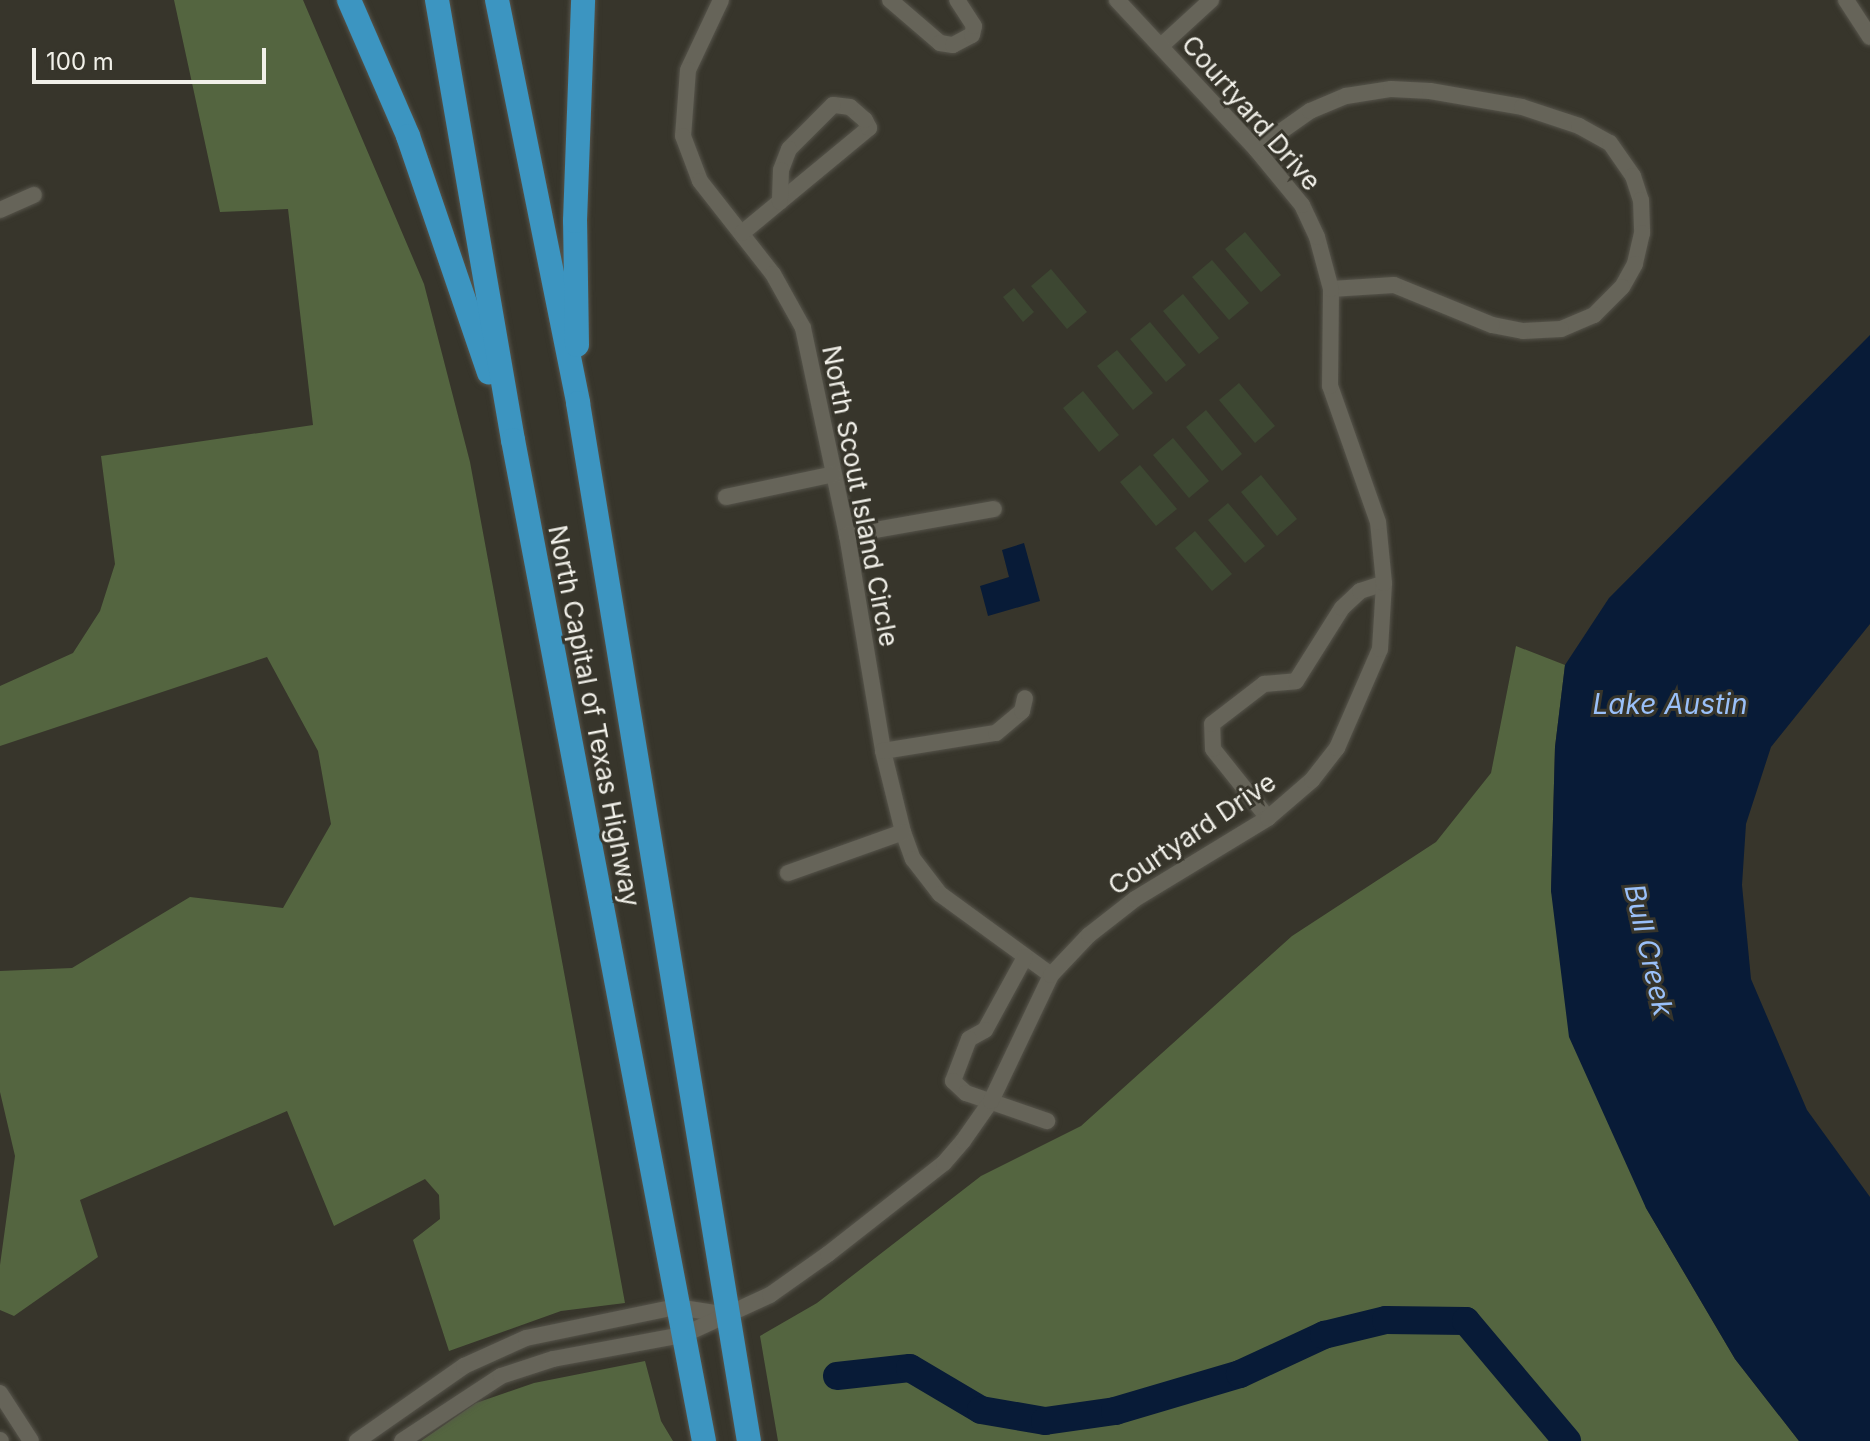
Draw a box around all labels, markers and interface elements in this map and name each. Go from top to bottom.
street label: Courtyard Drive [1175,29,1327,197]
scale bar [36,32,270,82]
text: 100 m [46,47,114,76]
street label: North Scout Island Circle [815,343,905,649]
street label: North Capital of Texas Highway [542,523,646,909]
water label: Lake Austin [1593,687,1747,721]
street label: Courtyard Drive [1102,766,1282,902]
water label: Bull Creek [1618,881,1680,1019]

